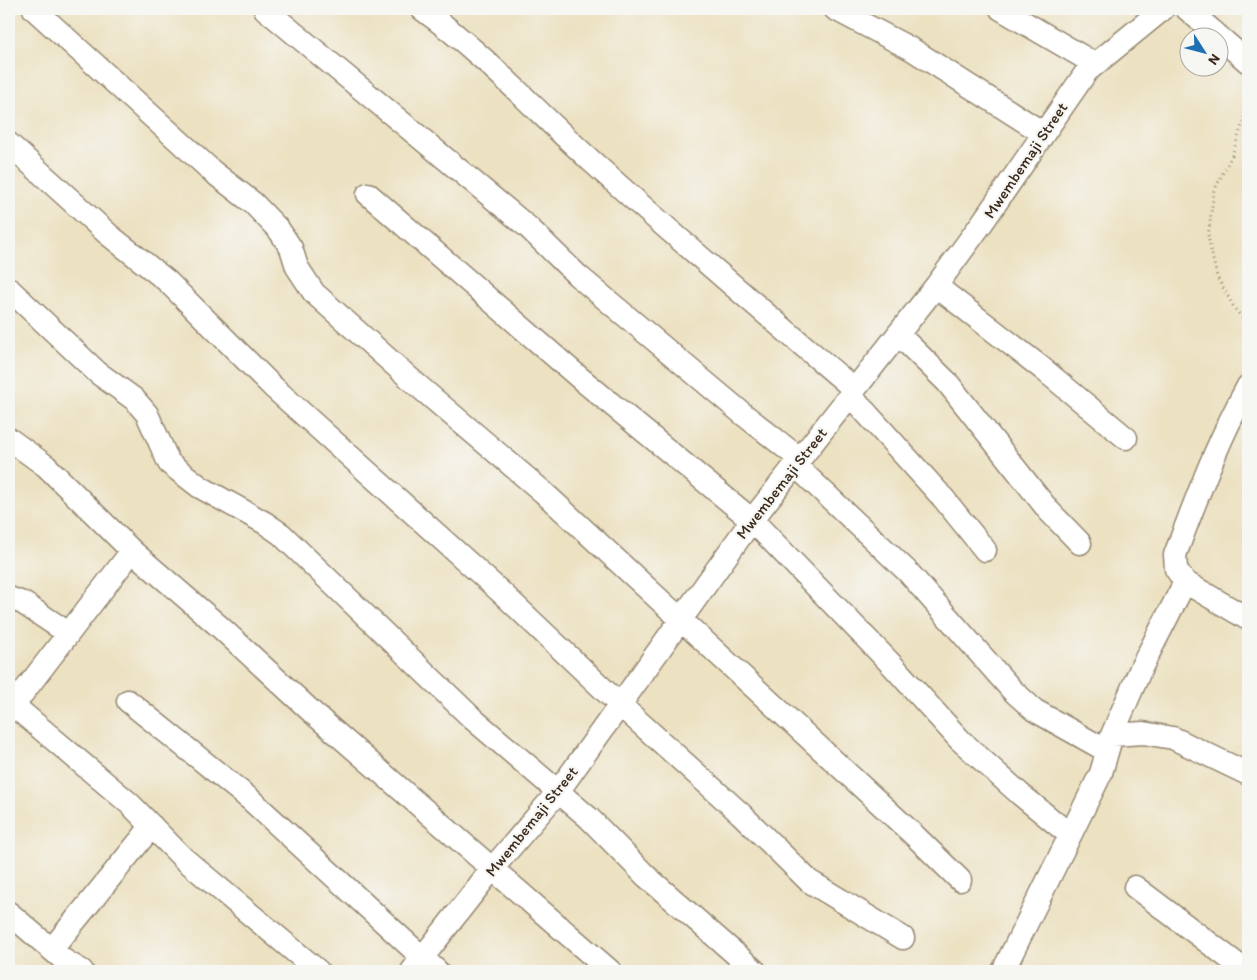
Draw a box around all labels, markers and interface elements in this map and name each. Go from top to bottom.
north arrow [1180,28,1230,78]
text: N [1204,51,1224,68]
street label: Mwembemaji Street [980,99,1071,222]
street label: Mwembemaji Street [732,424,831,543]
street label: Mwembemaji Street [481,762,582,880]

